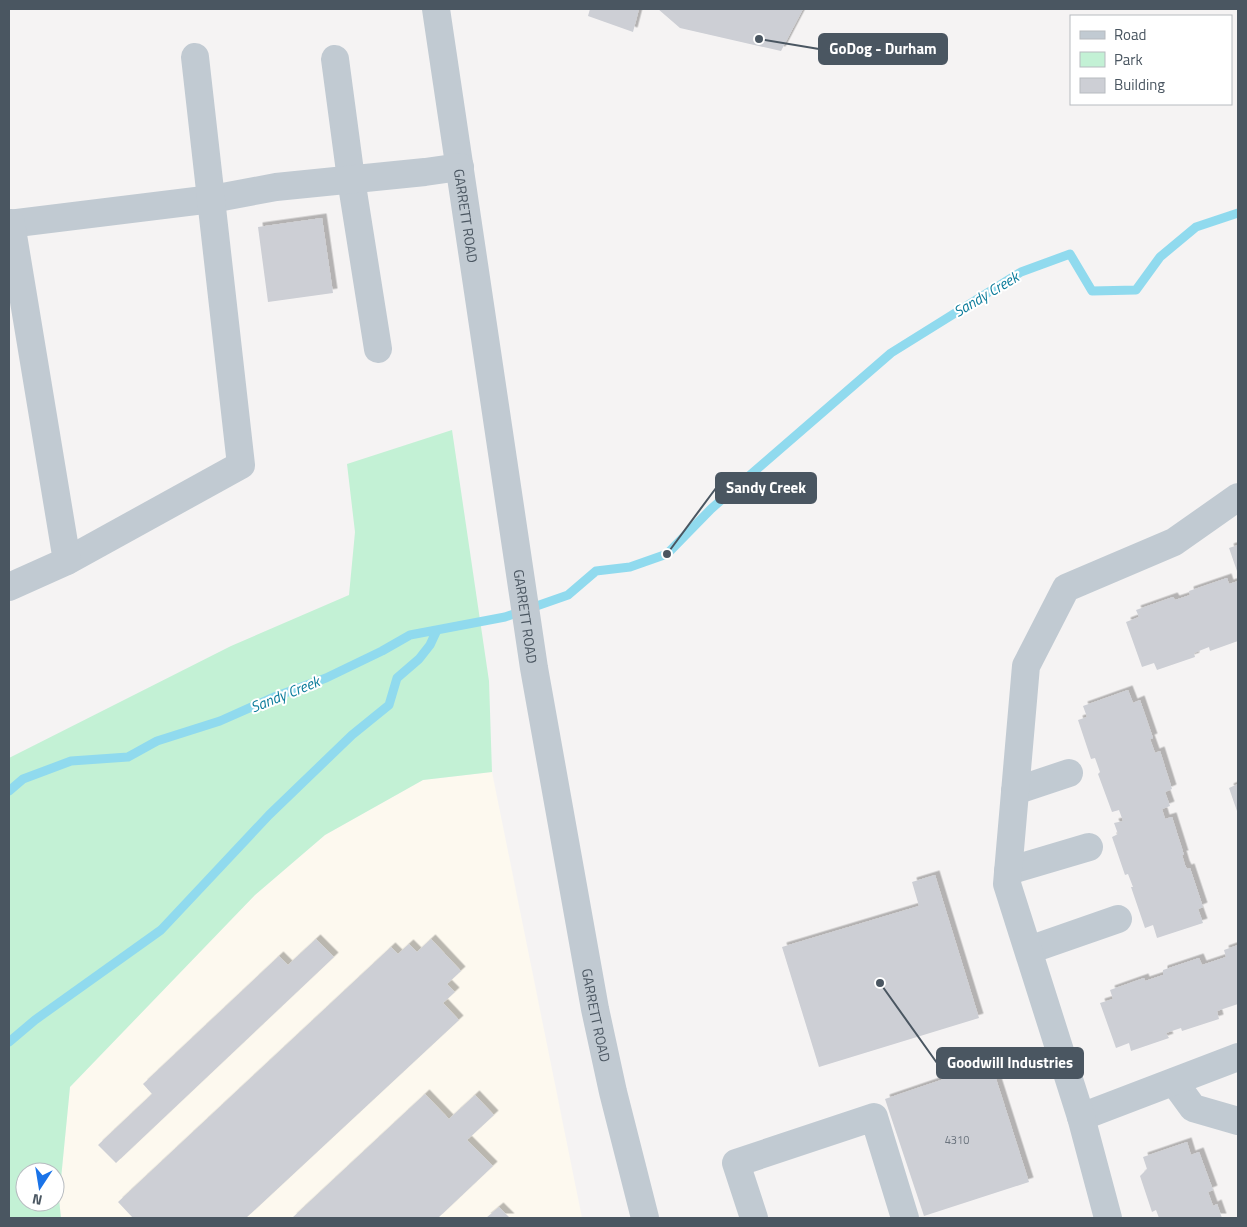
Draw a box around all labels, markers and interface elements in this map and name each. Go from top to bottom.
legend [1070,15,1232,105]
text: Road [1114,23,1146,46]
callout: GoDog - Durham [819,34,947,64]
text: GoDog - Durham [829,37,937,60]
text: Park [1114,48,1143,71]
text: Building [1114,73,1165,96]
street label: GARRETT ROAD [449,167,484,264]
water label: Sandy Creek [949,264,1025,323]
callout: Sandy Creek [716,473,816,503]
text: Sandy Creek [726,476,806,499]
street label: GARRETT ROAD [509,568,544,665]
water label: Sandy Creek [247,669,325,718]
street label: GARRETT ROAD [577,967,617,1064]
callout: Goodwill Industries [937,1048,1083,1078]
text: Goodwill Industries [947,1051,1073,1074]
house number: 4310 [945,1132,969,1148]
north arrow [15,1162,65,1212]
text: N [30,1189,44,1211]

